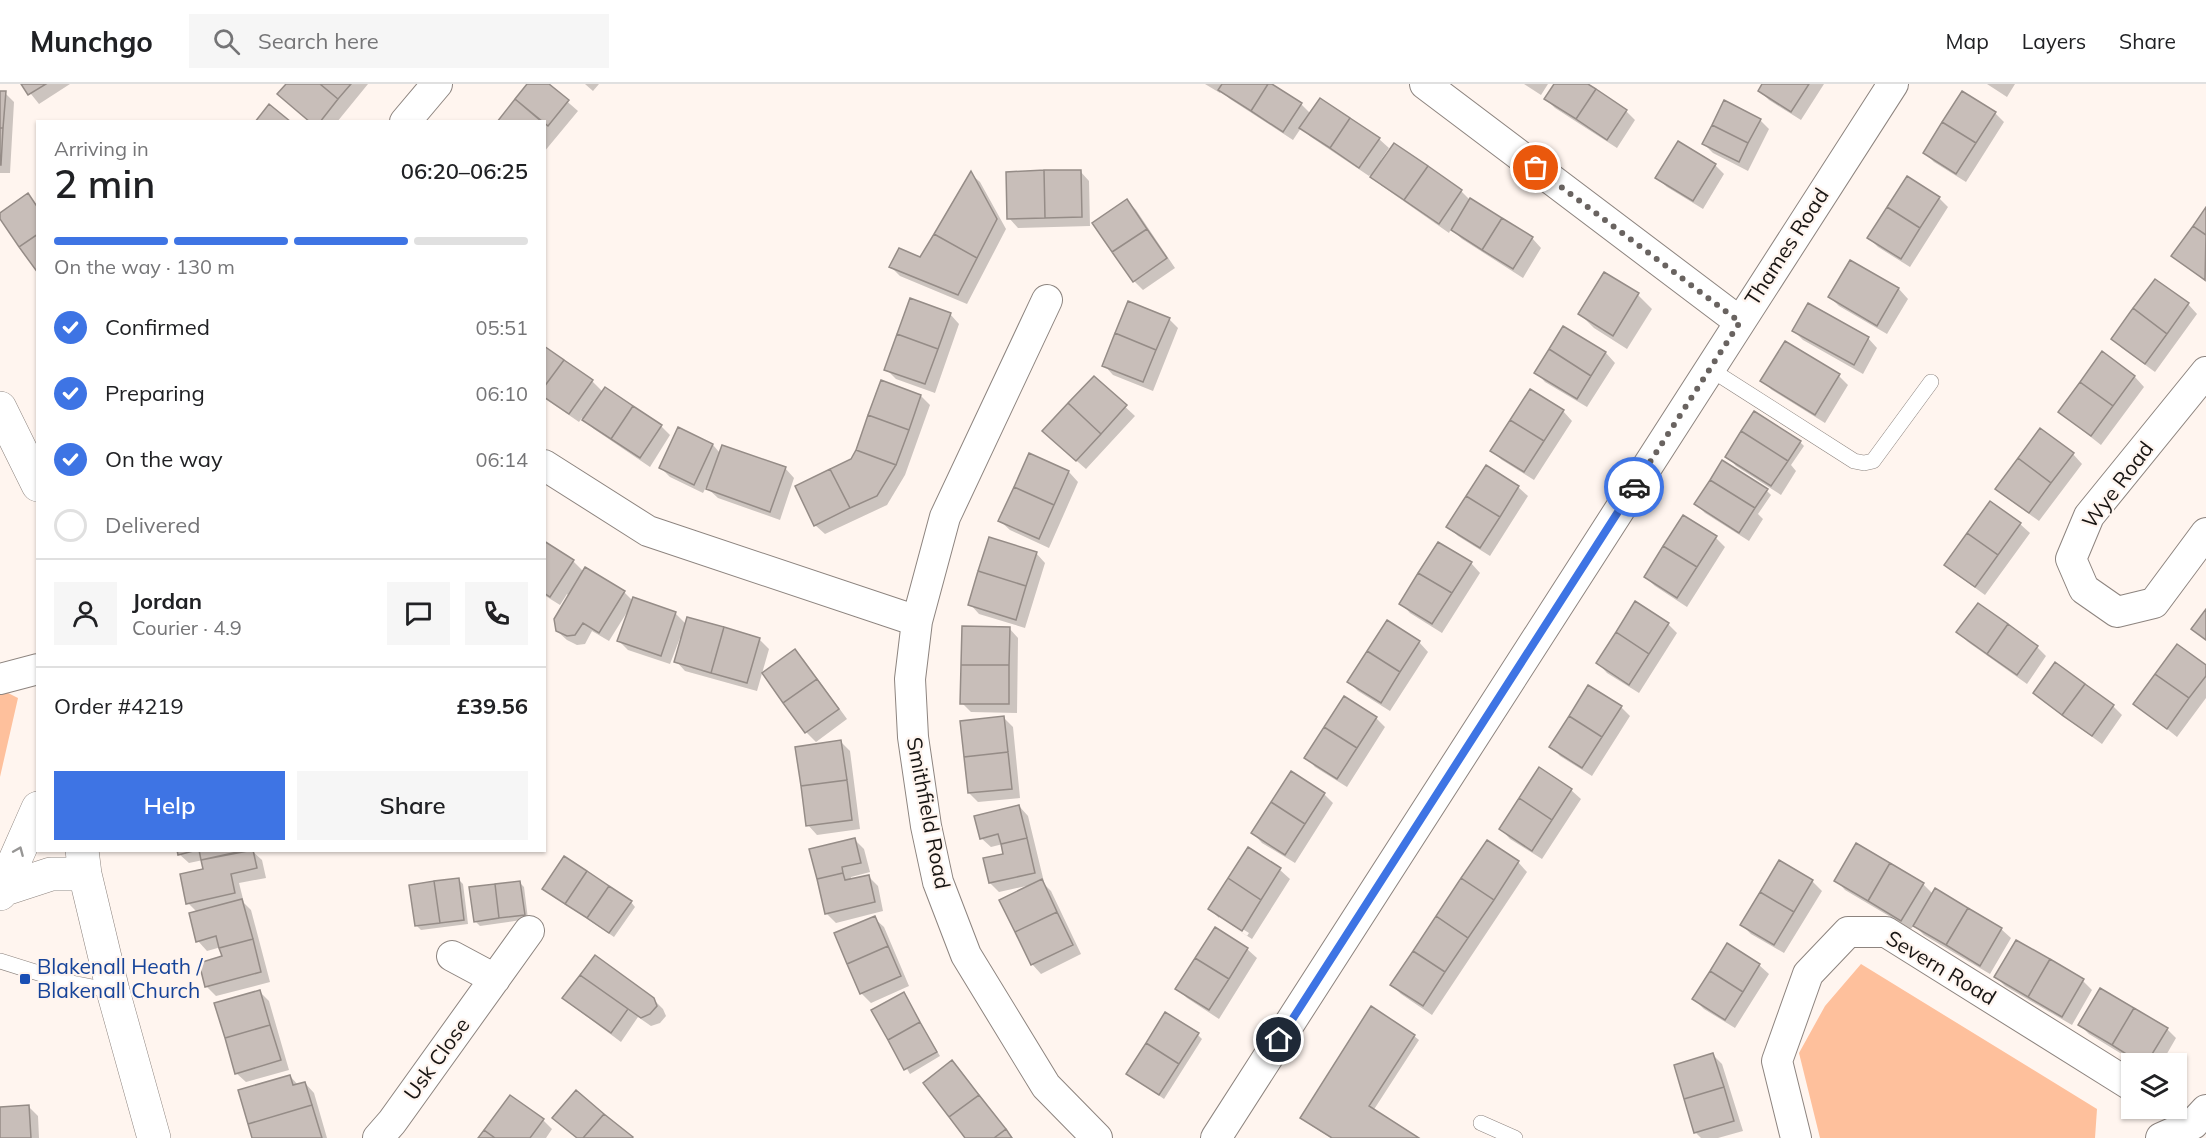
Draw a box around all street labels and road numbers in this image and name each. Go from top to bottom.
street label: Thames Road [1739,183,1834,310]
street label: Wye Road [2076,436,2158,533]
street label: Smithfield Road [902,735,956,891]
street label: Severn Road [1882,924,2001,1010]
street label: Usk Close [398,1012,475,1105]

